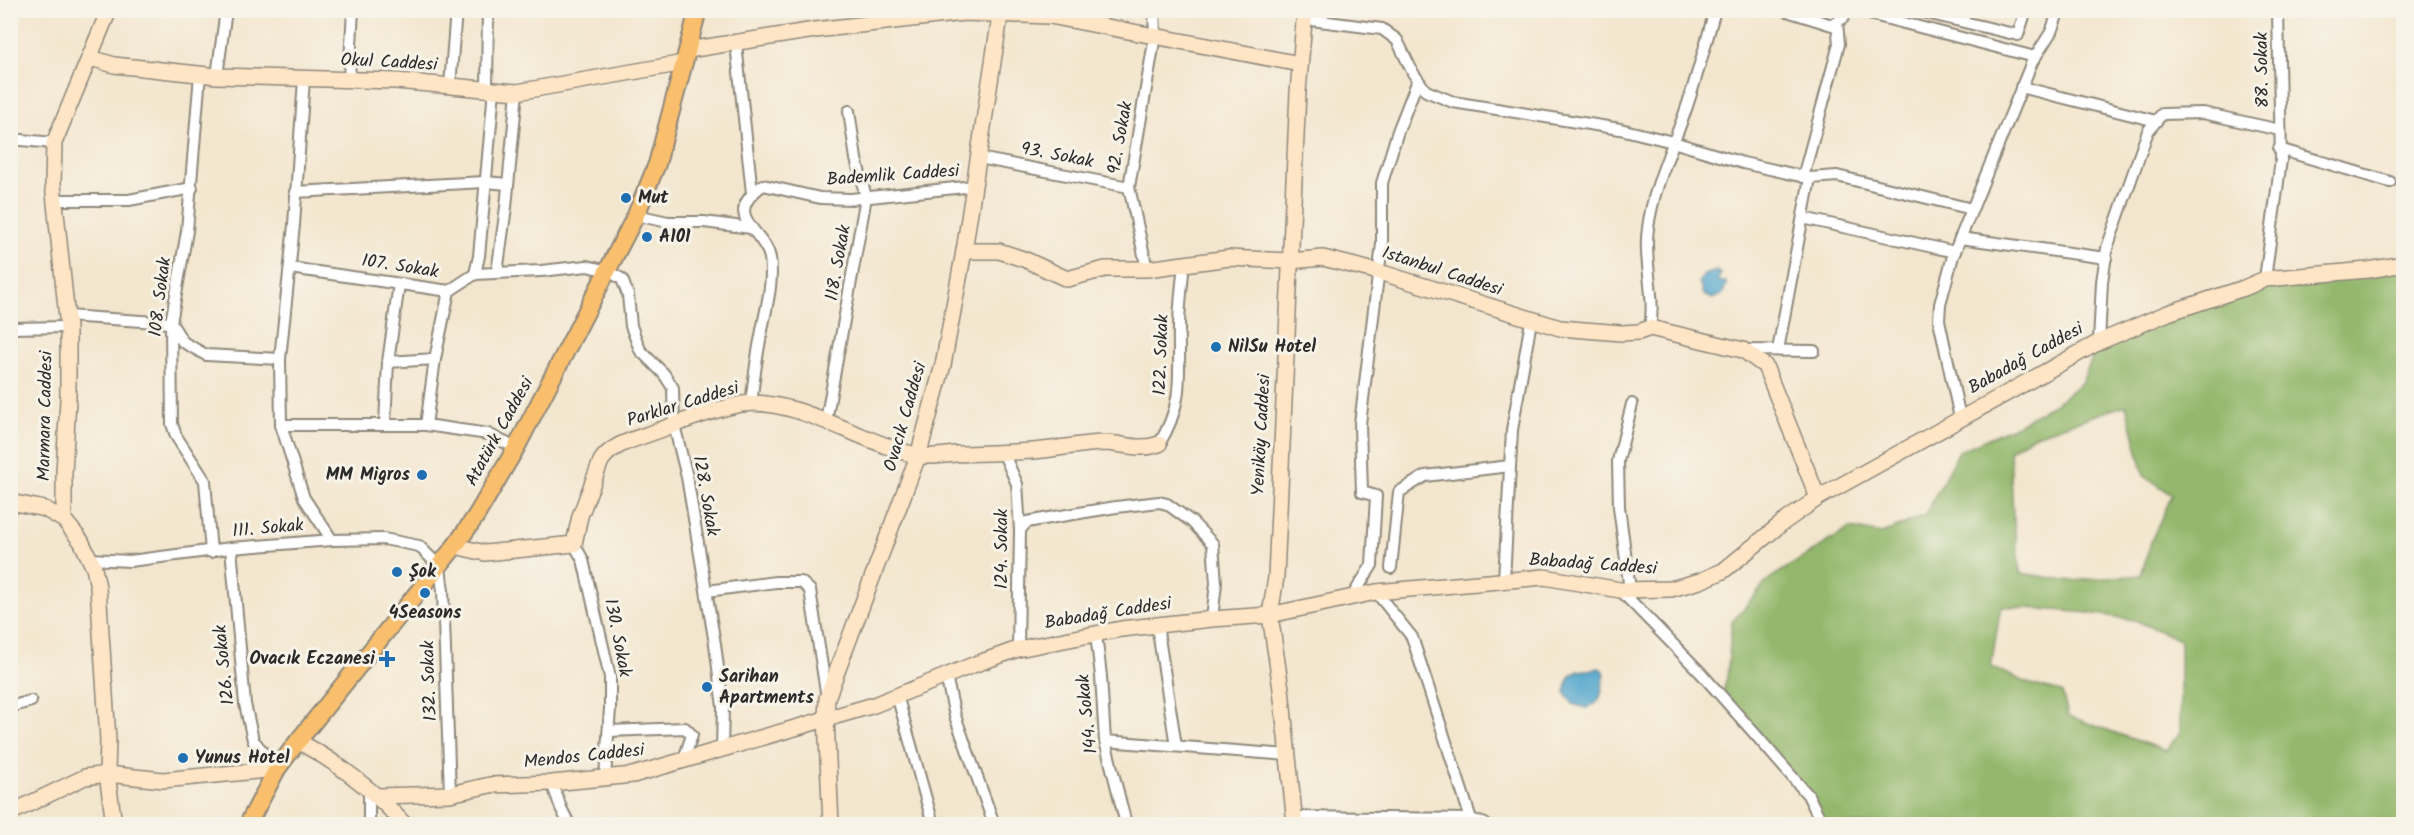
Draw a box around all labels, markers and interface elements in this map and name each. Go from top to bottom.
street label: 88. Sokak [2248,31,2278,108]
street label: Okul Caddesi [340,46,439,80]
street label: 92. Sokak [1100,99,1142,177]
street label: 93. Sokak [1018,135,1096,177]
street label: Bademlik Caddesi [826,157,961,195]
place label: Mut [638,184,669,213]
marker: Mut [619,191,633,205]
street label: 118. Sokak [818,222,860,303]
place label: A101 [659,223,691,252]
marker: A101 [640,230,654,244]
street label: Istanbul Caddesi [1378,239,1507,305]
street label: 107. Sokak [359,247,441,287]
street label: 108. Sokak [142,255,180,338]
street label: 122. Sokak [1146,313,1178,396]
street label: Babadağ Caddesi [1963,315,2090,403]
place label: NilSu Hotel [1228,333,1316,362]
marker: NilSu Hotel [1209,340,1223,354]
street label: Marmara Caddesi [30,350,62,481]
street label: Ovacık Caddesi [877,358,936,475]
street label: Atatürk Caddesi [458,372,542,492]
street label: Yeniköy Caddesi [1244,373,1280,497]
street label: Parklar Caddesi [623,374,743,436]
street label: 128. Sokak [684,453,726,539]
place label: MM Migros [326,461,411,490]
marker: MM Migros [415,468,429,482]
street label: 124. Sokak [988,508,1017,589]
street label: 111. Sokak [231,511,305,547]
street label: Babadağ Caddesi [1528,546,1659,584]
place label: Şok [409,558,437,587]
marker: Şok [390,565,404,579]
marker: 4Seasons [418,586,432,600]
street label: Babadağ Caddesi [1042,590,1174,638]
street label: 130. Sokak [595,596,639,680]
place label: 4Seasons [389,599,462,628]
street label: 126. Sokak [206,623,244,707]
street label: 132. Sokak [414,640,446,722]
place label: Ovacık Eczanesi [249,645,375,674]
marker: Ovacık Eczanesi [380,652,394,666]
place label: Sarihan Apartments [719,663,814,713]
street label: 144. Sokak [1069,672,1107,755]
marker: Sarihan Apartments [700,680,714,694]
street label: Mendos Caddesi [522,736,646,778]
place label: Yunus Hotel [195,744,290,773]
marker: Yunus Hotel [176,751,190,765]

